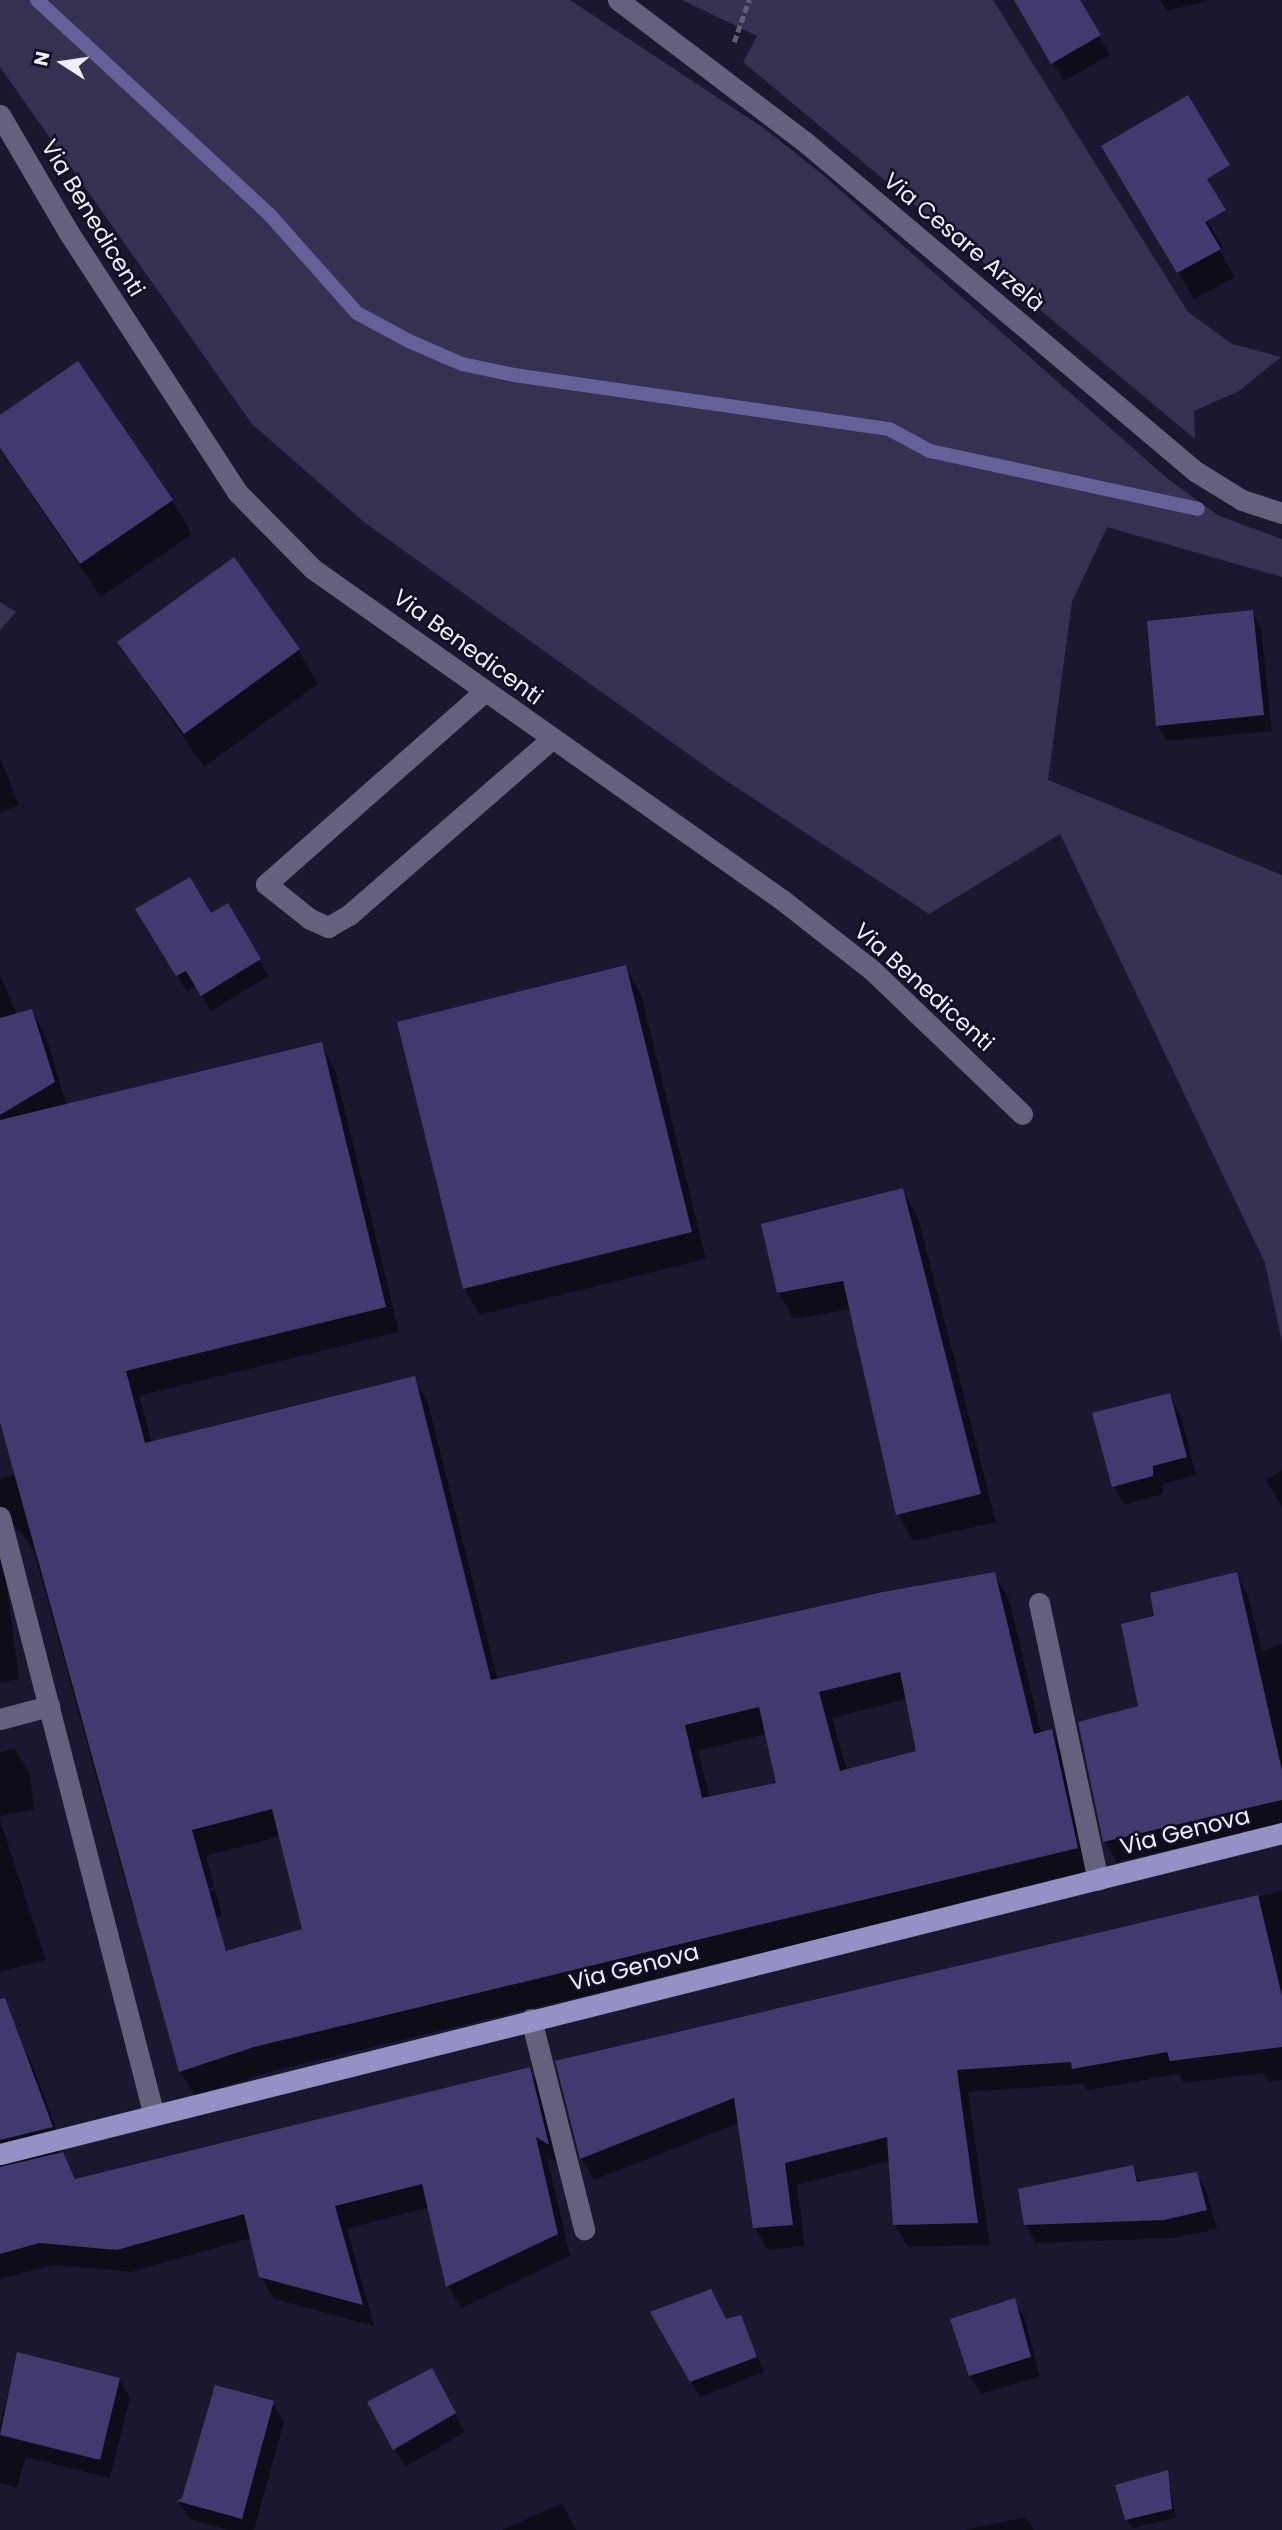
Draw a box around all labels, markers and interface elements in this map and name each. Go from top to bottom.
north arrow [28,28,98,98]
text: N [27,49,57,68]
street label: Via Benedicenti [35,134,151,302]
street label: Via Cesare Arzelà [878,167,1050,317]
street label: Via Benedicenti [388,583,548,711]
street label: Via Benedicenti [848,917,1000,1057]
street label: Via Genova [1117,1802,1253,1860]
street label: Via Genova [566,1938,702,1996]

